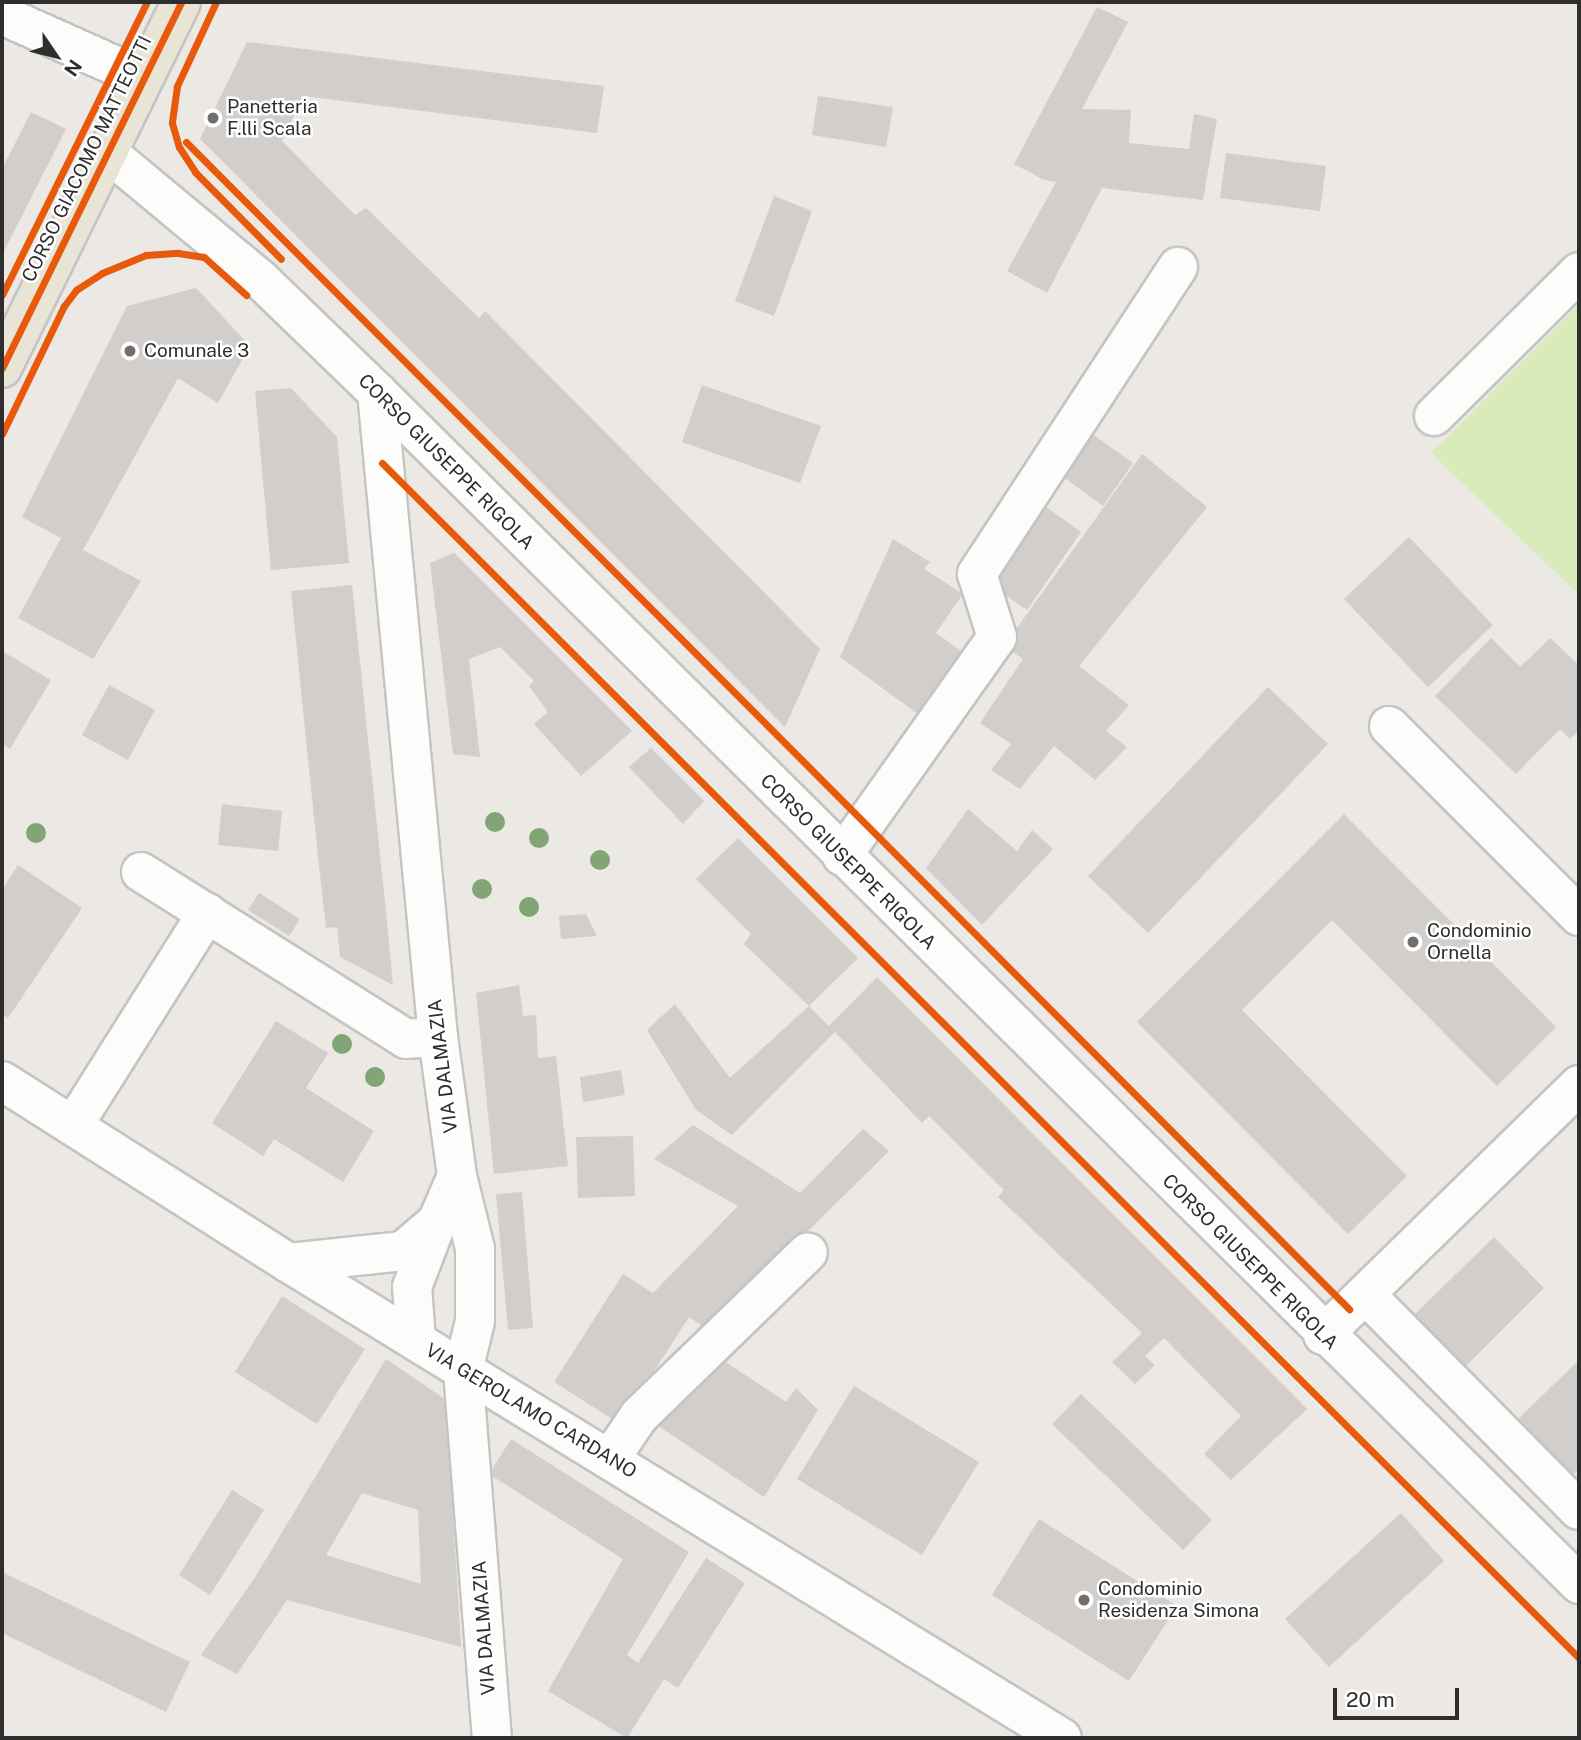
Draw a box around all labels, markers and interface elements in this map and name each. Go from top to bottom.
north arrow [21,21,91,91]
street label: CORSO GIACOMO MATTEOTTI [17,32,157,286]
text: N [60,56,86,80]
place label: Panetteria F.lli Scala [227,96,318,140]
marker: Panetteria F.lli Scala [205,110,221,126]
place label: Comunale 3 [144,340,249,362]
marker: Comunale 3 [122,343,138,359]
street label: CORSO GIUSEPPE RIGOLA [353,369,539,555]
street label: CORSO GIUSEPPE RIGOLA [755,769,941,955]
place label: Condominio Ornella [1427,920,1532,964]
marker: Condominio Ornella [1405,934,1421,950]
street label: VIA DALMAZIA [423,998,463,1134]
street label: CORSO GIUSEPPE RIGOLA [1157,1169,1343,1355]
street label: VIA GEROLAMO CARDANO [421,1339,641,1483]
street label: VIA DALMAZIA [468,1560,500,1696]
place label: Condominio Residenza Simona [1098,1578,1259,1622]
marker: Condominio Residenza Simona [1076,1592,1092,1608]
scale bar [1336,1674,1462,1718]
text: 20 m [1346,1687,1395,1712]

